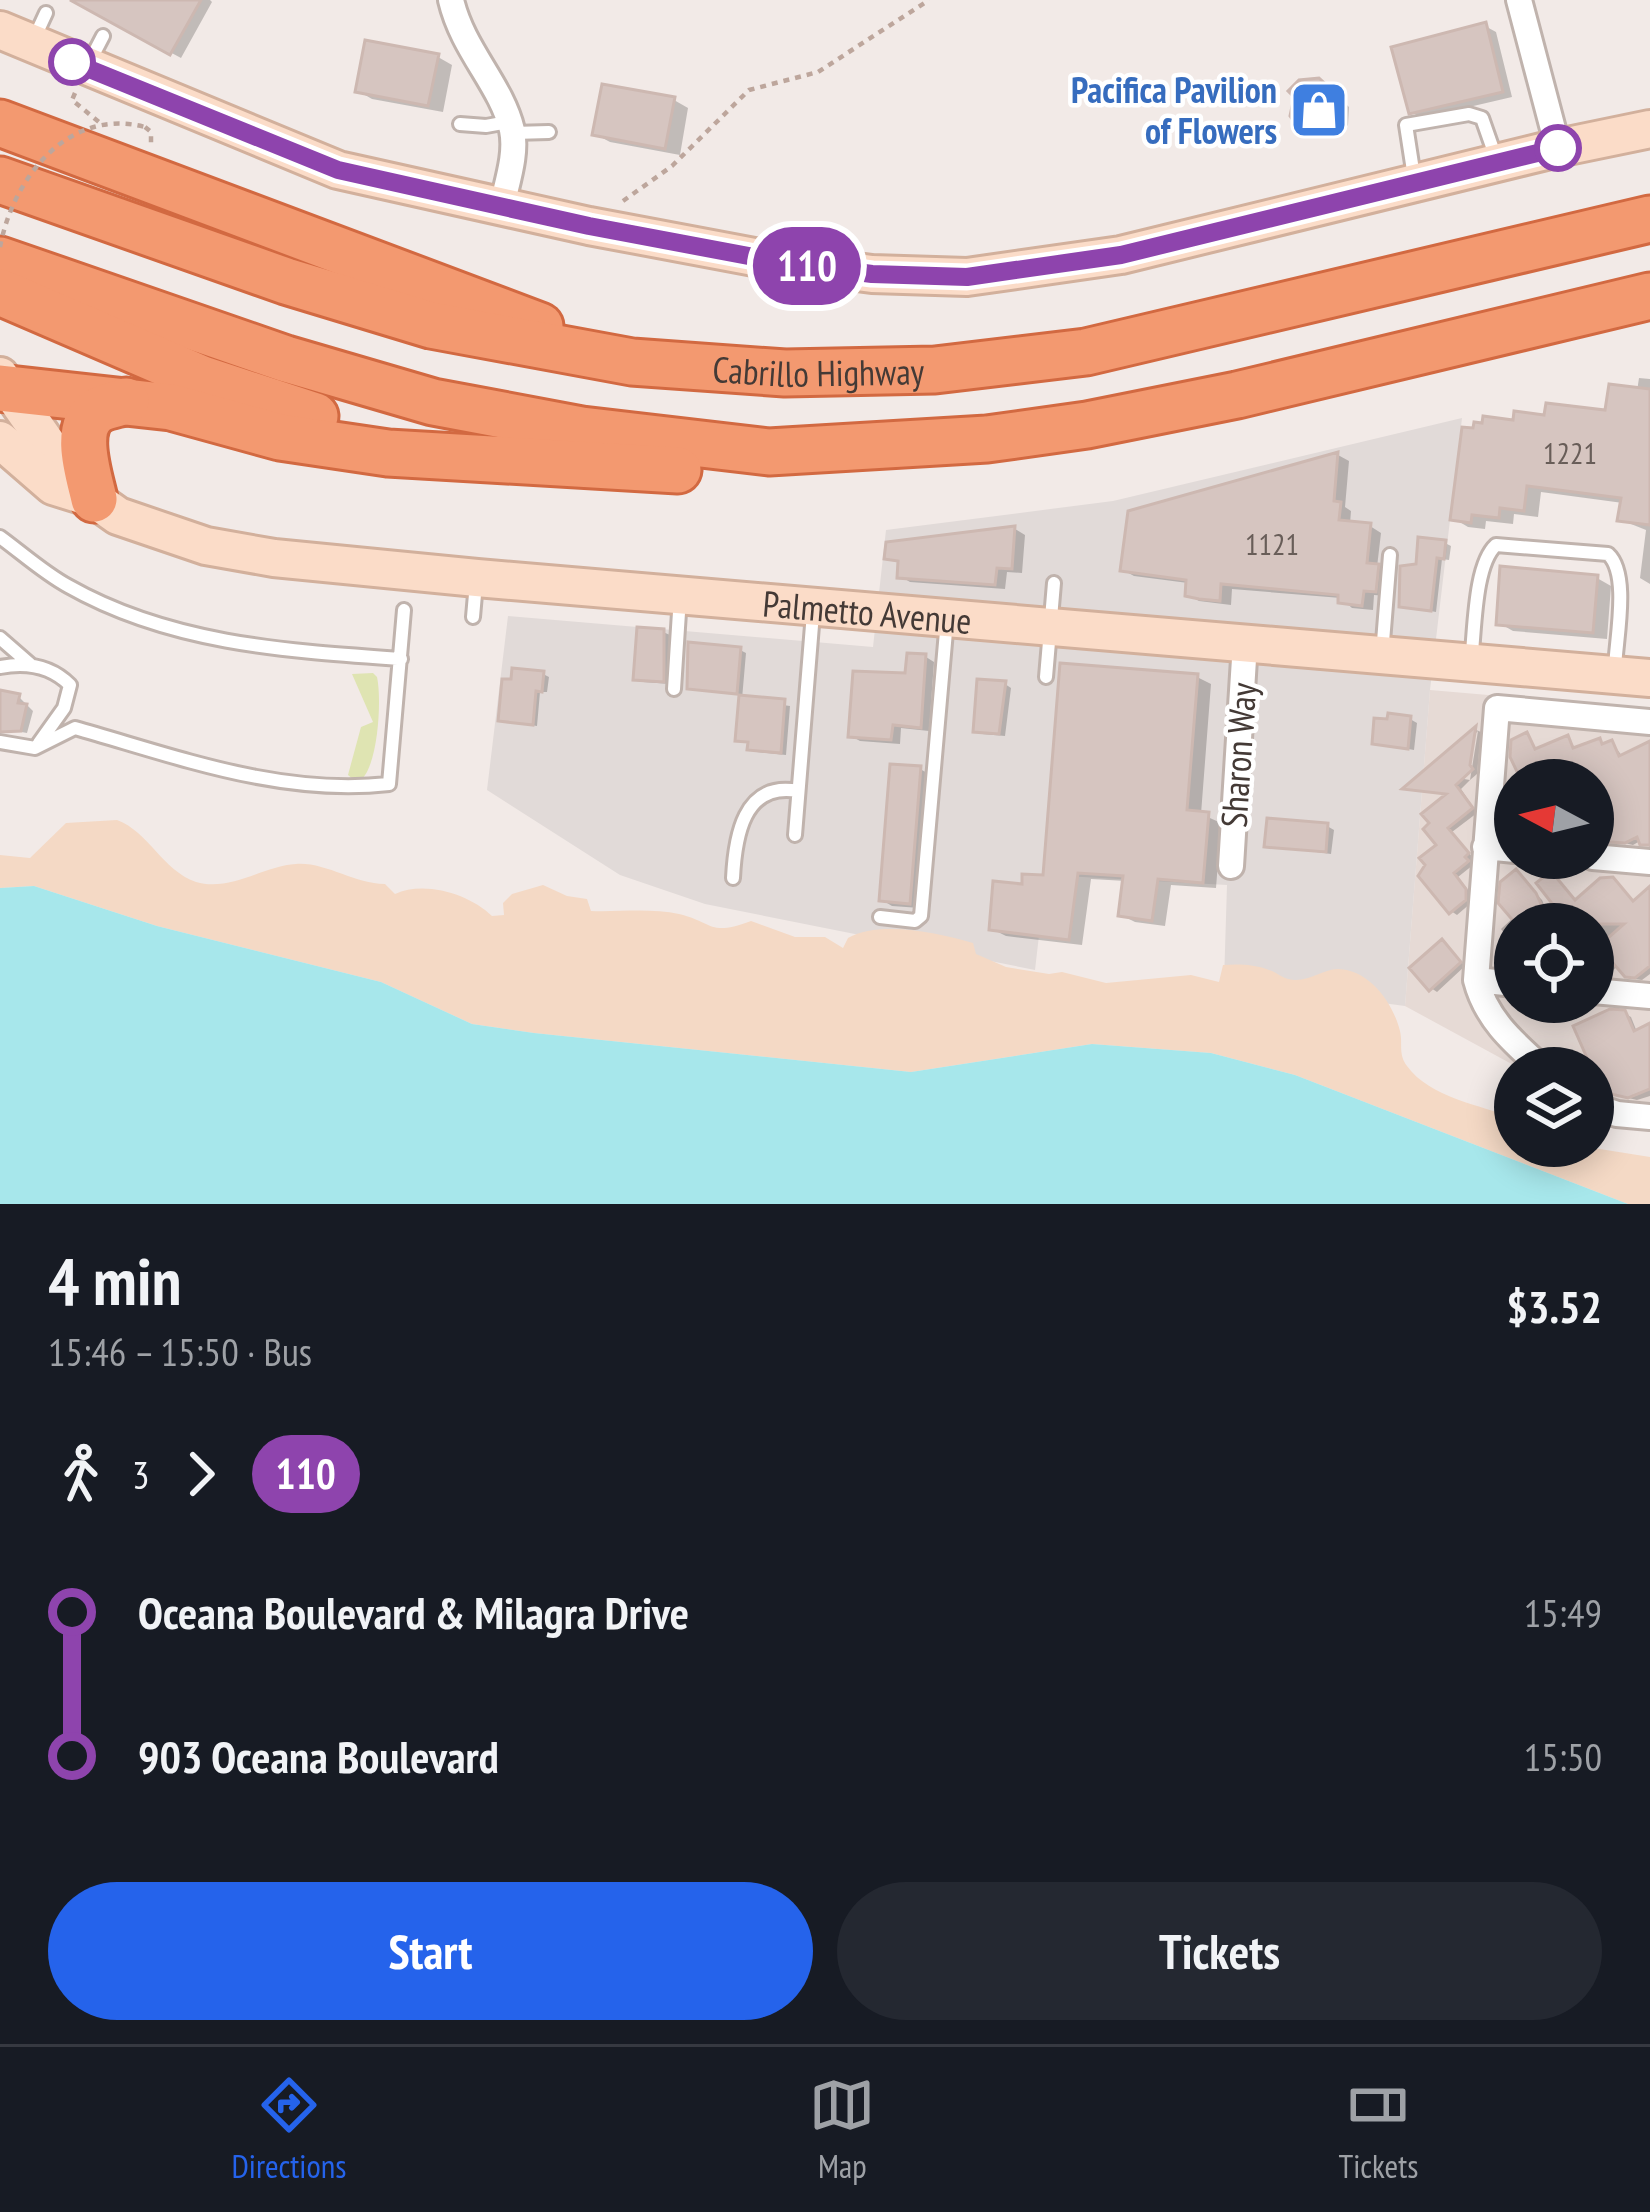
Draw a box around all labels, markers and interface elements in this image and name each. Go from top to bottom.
unlabelled marker [50,40,94,84]
place label: Pacifica Pavilion of Flowers [1071,66,1277,154]
shop icon: Pacifica Pavilion of Flowers [1288,79,1350,141]
unlabelled marker [1536,126,1580,170]
line badge: 110 [738,227,876,305]
text: 110 [777,238,837,293]
street label: Cabrillo Highway [711,344,925,396]
house number: 1221 [1543,433,1597,472]
house number: 1121 [1245,524,1299,563]
street label: Palmetto Avenue [761,579,973,644]
street label: Sharon Way [1210,681,1267,829]
north arrow [1494,759,1614,879]
map controls [1494,759,1614,1167]
button: locate [1494,903,1614,1023]
button: layers [1494,1047,1614,1167]
text: 4 min [48,1238,181,1323]
text: $3.52 [1506,1277,1602,1335]
text: 15:46 – 15:50 · Bus [48,1326,312,1377]
icon: walk [48,1441,114,1507]
icon: forward [168,1441,234,1507]
text: 110 [276,1446,336,1501]
text: 3 [132,1449,150,1500]
text: Oceana Boulevard & Milagra Drive [138,1583,689,1641]
text: 15:49 [1524,1587,1602,1638]
text: 903 Oceana Boulevard [138,1727,499,1785]
text: 15:50 [1524,1731,1602,1782]
button: Start [48,1882,813,2020]
button: Tickets [837,1882,1602,2020]
tab: Directions [232,2072,346,2187]
tab: Map [809,2072,875,2187]
tab: Tickets [1338,2072,1418,2187]

